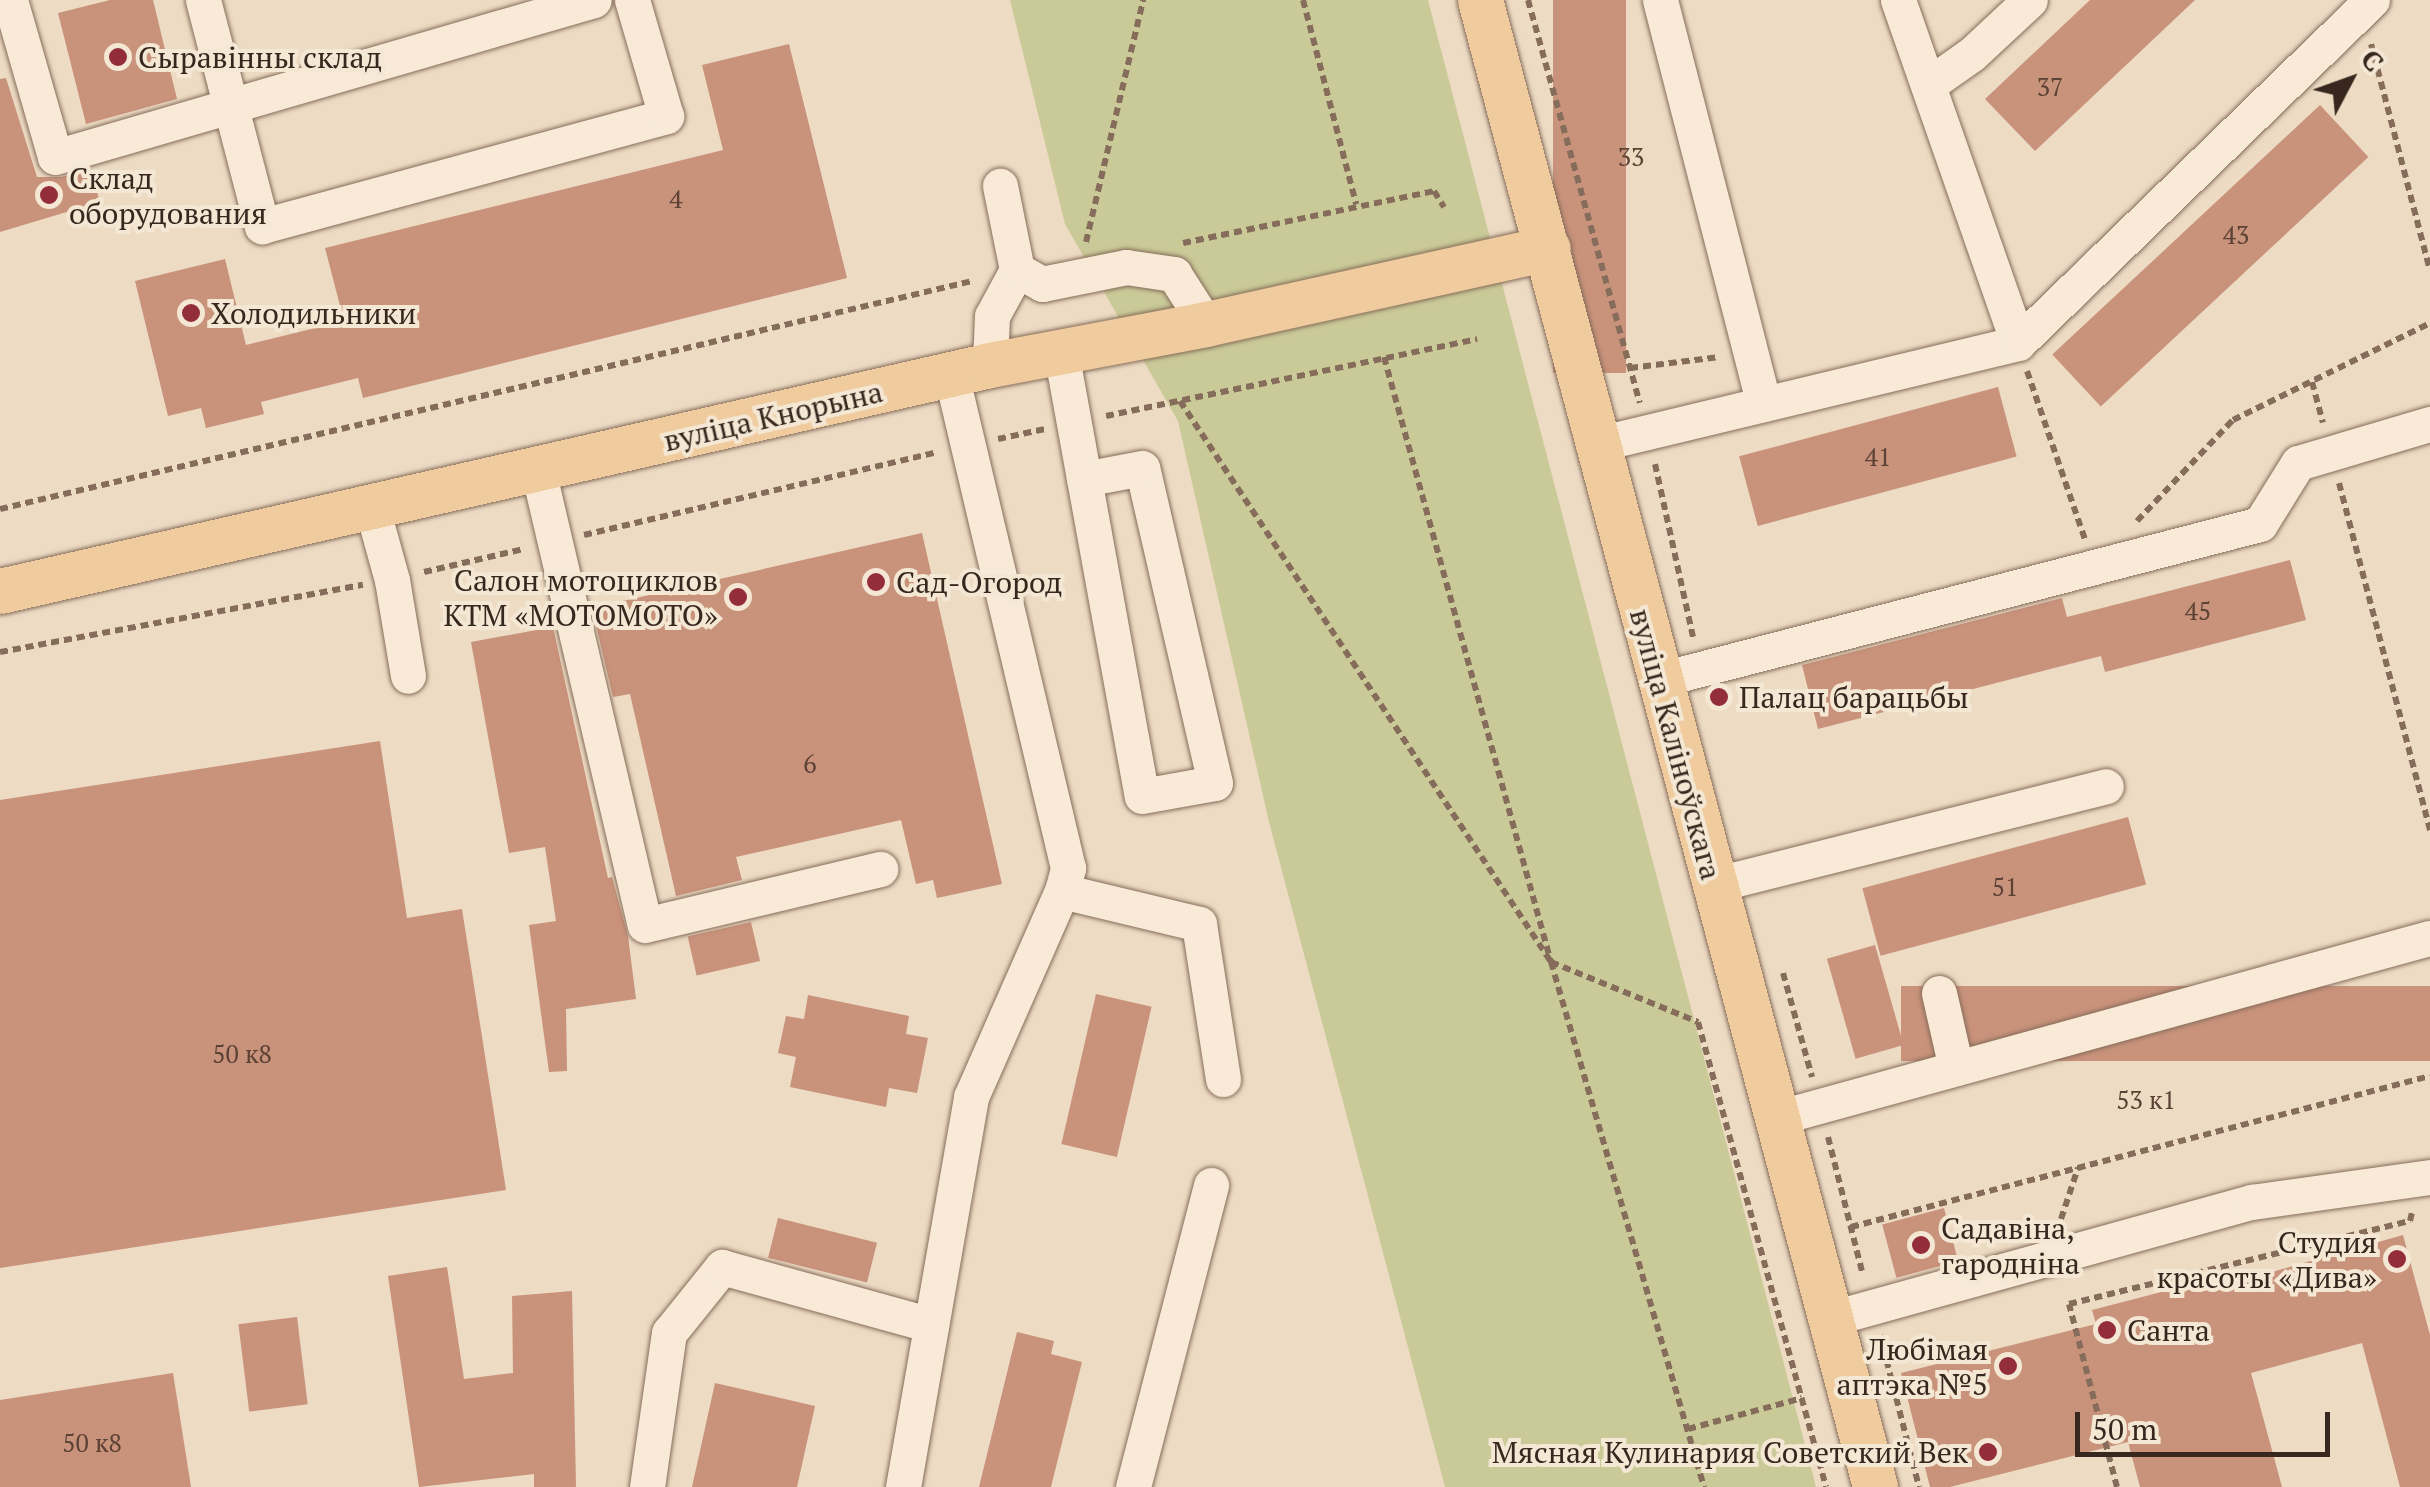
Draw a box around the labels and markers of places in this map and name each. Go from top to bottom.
place label: Сыравінны склад [138,39,382,75]
marker: Сыравінны склад [107,46,129,68]
place label: Склад оборудования [69,160,267,230]
marker: Склад оборудования [38,184,60,206]
place label: Холодильники [211,295,416,331]
marker: Холодильники [180,302,202,324]
place label: Салон мотоциклов КТМ «МОТОМОТО» [443,562,718,632]
place label: Сад-Огород [896,564,1062,600]
marker: Сад-Огород [865,571,887,593]
marker: Салон мотоциклов КТМ «МОТОМОТО» [727,586,749,608]
place label: Палац барацьбы [1739,679,1969,715]
marker: Палац барацьбы [1708,686,1730,708]
place label: Садавіна, гародніна [1941,1210,2080,1280]
place label: Студия красоты «Дива» [2156,1224,2377,1294]
marker: Садавіна, гародніна [1910,1234,1932,1256]
marker: Студия красоты «Дива» [2386,1248,2408,1270]
place label: Санта [2127,1312,2210,1348]
marker: Санта [2096,1319,2118,1341]
place label: Любімая аптэка №5 [1836,1331,1988,1402]
marker: Любімая аптэка №5 [1997,1355,2019,1377]
place label: Мясная Кулинария Советский Век [1492,1434,1968,1470]
marker: Мясная Кулинария Советский Век [1977,1441,1999,1463]

